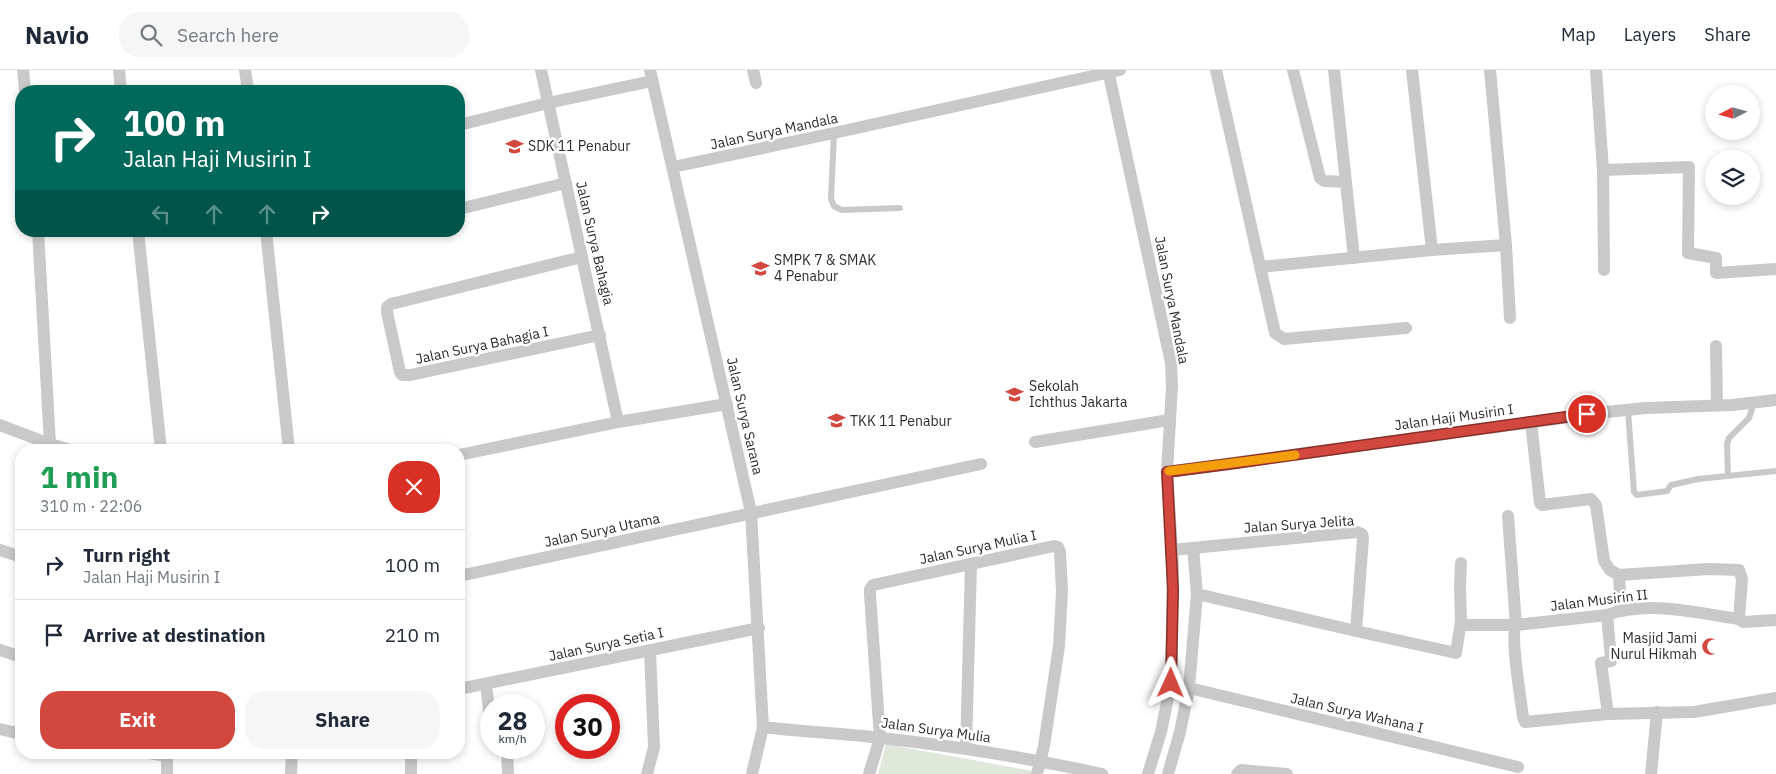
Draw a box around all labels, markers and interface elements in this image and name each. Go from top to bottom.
search box [119,12,469,57]
text: Navio [25,19,89,51]
icon: search [137,21,165,49]
text: Search here [177,23,279,47]
text: Map [1561,23,1596,46]
text: Layers [1624,23,1676,46]
text: Share [1704,23,1751,46]
north arrow [1705,85,1760,140]
map controls [1705,85,1760,205]
text: 100 m [123,100,226,146]
icon: right [40,105,105,170]
street label: Jalan Surya Mandala [709,109,840,153]
school or university icon: SDK 11 Penabur [504,136,524,156]
place label: SDK 11 Penabur [528,137,630,155]
text: Jalan Haji Musirin I [123,144,312,173]
button: layers [1705,150,1760,205]
street label: Jalan Surya Bahagia [572,179,618,307]
icon: left [147,200,175,228]
icon: ahead [200,200,228,228]
icon: ahead [253,200,281,228]
icon: right [306,200,334,228]
street label: Jalan Surya Mandala [1151,235,1193,366]
place label: SMPK 7 & SMAK 4 Penabur [774,251,876,285]
school or university icon: SMPK 7 & SMAK 4 Penabur [750,258,770,278]
street label: Jalan Surya Bahagia I [414,322,550,368]
street label: Jalan Surya Sarana [723,356,767,477]
place label: Sekolah Ichthus Jakarta [1029,377,1128,411]
school or university icon: Sekolah Ichthus Jakarta [1005,384,1025,404]
pin [1566,393,1608,435]
street label: Jalan Haji Musirin I [1393,400,1515,434]
icon: arrive [1573,400,1601,428]
school or university icon: TKK 11 Penabur [826,411,846,431]
place label: TKK 11 Penabur [850,412,952,430]
text: 1 min [40,457,118,496]
button: close [388,461,440,513]
text: 310 m · 22:06 [40,496,142,516]
street label: Jalan Surya Utama [543,509,662,551]
street label: Jalan Surya Jelita [1243,511,1355,537]
street label: Jalan Surya Mulia I [918,526,1038,568]
text: Turn right [83,543,170,567]
icon: right [40,551,68,579]
text: 100 m [385,553,440,577]
text: Jalan Haji Musirin I [83,567,220,587]
street label: Jalan Musirin II [1549,585,1649,615]
icon: arrive [40,621,68,649]
text: Arrive at destination [83,623,266,647]
text: 210 m [385,623,440,647]
street label: Jalan Surya Setia I [547,623,665,665]
place label: Masjid Jami Nurul Hikmah [1611,629,1697,663]
mosque icon: Masjid Jami Nurul Hikmah [1701,636,1721,656]
position arrow [1144,656,1196,708]
street label: Jalan Surya Wahana I [1289,689,1425,737]
button: Exit [40,691,235,749]
button: Share [245,691,440,749]
speed limit sign: 30 [555,694,620,759]
text: 28 [497,704,528,737]
street label: Jalan Surya Mulia [880,713,992,747]
text: km/h [498,731,527,746]

